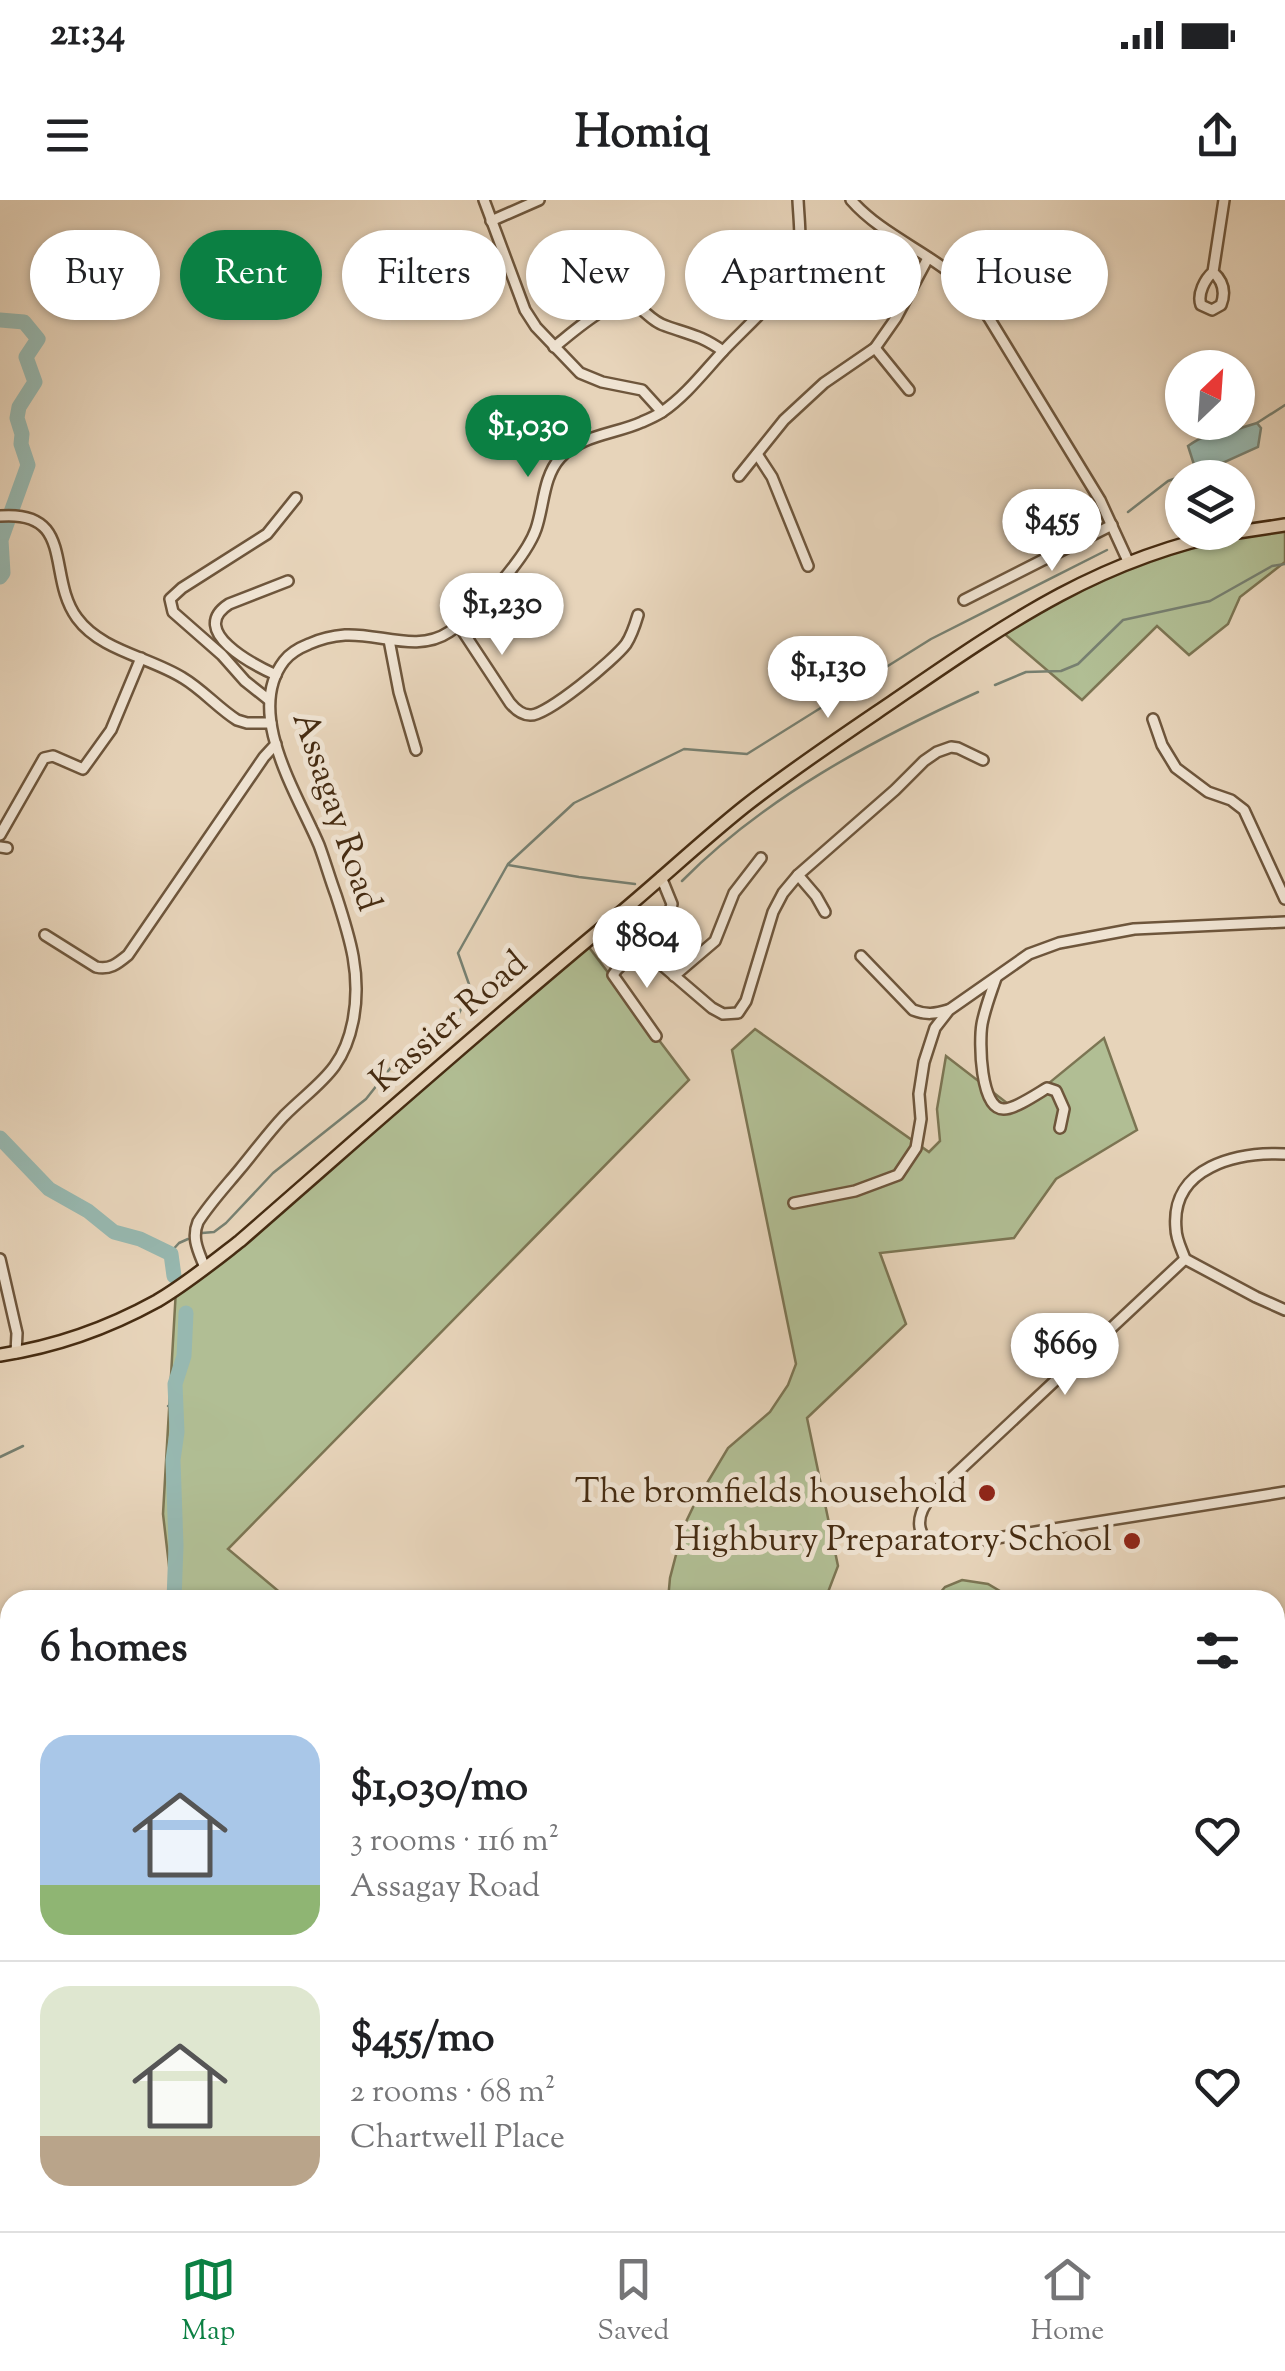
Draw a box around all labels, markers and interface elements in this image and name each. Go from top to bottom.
text: 21:34 [50,8,125,62]
text: Homiq [575,103,710,168]
icon: menu [40,108,95,163]
icon: share [1190,108,1245,163]
chip: Buy [30,230,160,320]
chip: Rent [180,230,322,320]
chip: Filters [342,230,506,320]
chip: New [526,230,665,320]
chip: Apartment [685,230,921,320]
chip: House [941,230,1108,320]
north arrow [1165,350,1255,440]
map controls [1165,350,1255,550]
pin: $1,030 [447,395,609,480]
text: $1,030 [487,404,569,450]
button: layers [1165,460,1255,550]
pin: $455 [993,489,1111,574]
text: $455 [1024,498,1080,544]
pin: $1,230 [421,573,583,658]
text: $1,230 [462,582,542,628]
pin: $1,130 [747,636,909,721]
text: $1,130 [790,645,866,691]
street label: Assagay Road [277,705,393,919]
pin: $804 [588,906,706,991]
text: $804 [615,915,679,961]
street label: Kassier Road [360,940,540,1106]
pin: $669 [1006,1313,1124,1398]
text: $669 [1033,1322,1097,1368]
place label: The bromfields household [575,1468,967,1519]
marker: The bromfields household [976,1482,998,1504]
place label: Highbury Preparatory School [674,1516,1112,1567]
marker: Highbury Preparatory School [1121,1530,1143,1552]
text: 6 homes [40,1620,187,1680]
icon: filters [1190,1623,1245,1678]
text: $1,030/mo [350,1759,528,1819]
icon: home [120,1775,240,1895]
icon: heart [1190,1808,1245,1863]
text: 3 rooms · 116 m² [350,1819,559,1865]
text: Assagay Road [350,1865,540,1911]
text: $455/mo [350,2010,495,2070]
icon: home [120,2026,240,2146]
icon: heart [1190,2059,1245,2114]
text: 2 rooms · 68 m² [350,2070,556,2116]
text: Chartwell Place [350,2116,565,2162]
tab: Map [181,2252,236,2352]
tab: Saved [597,2252,669,2352]
tab: Home [1031,2252,1104,2352]

